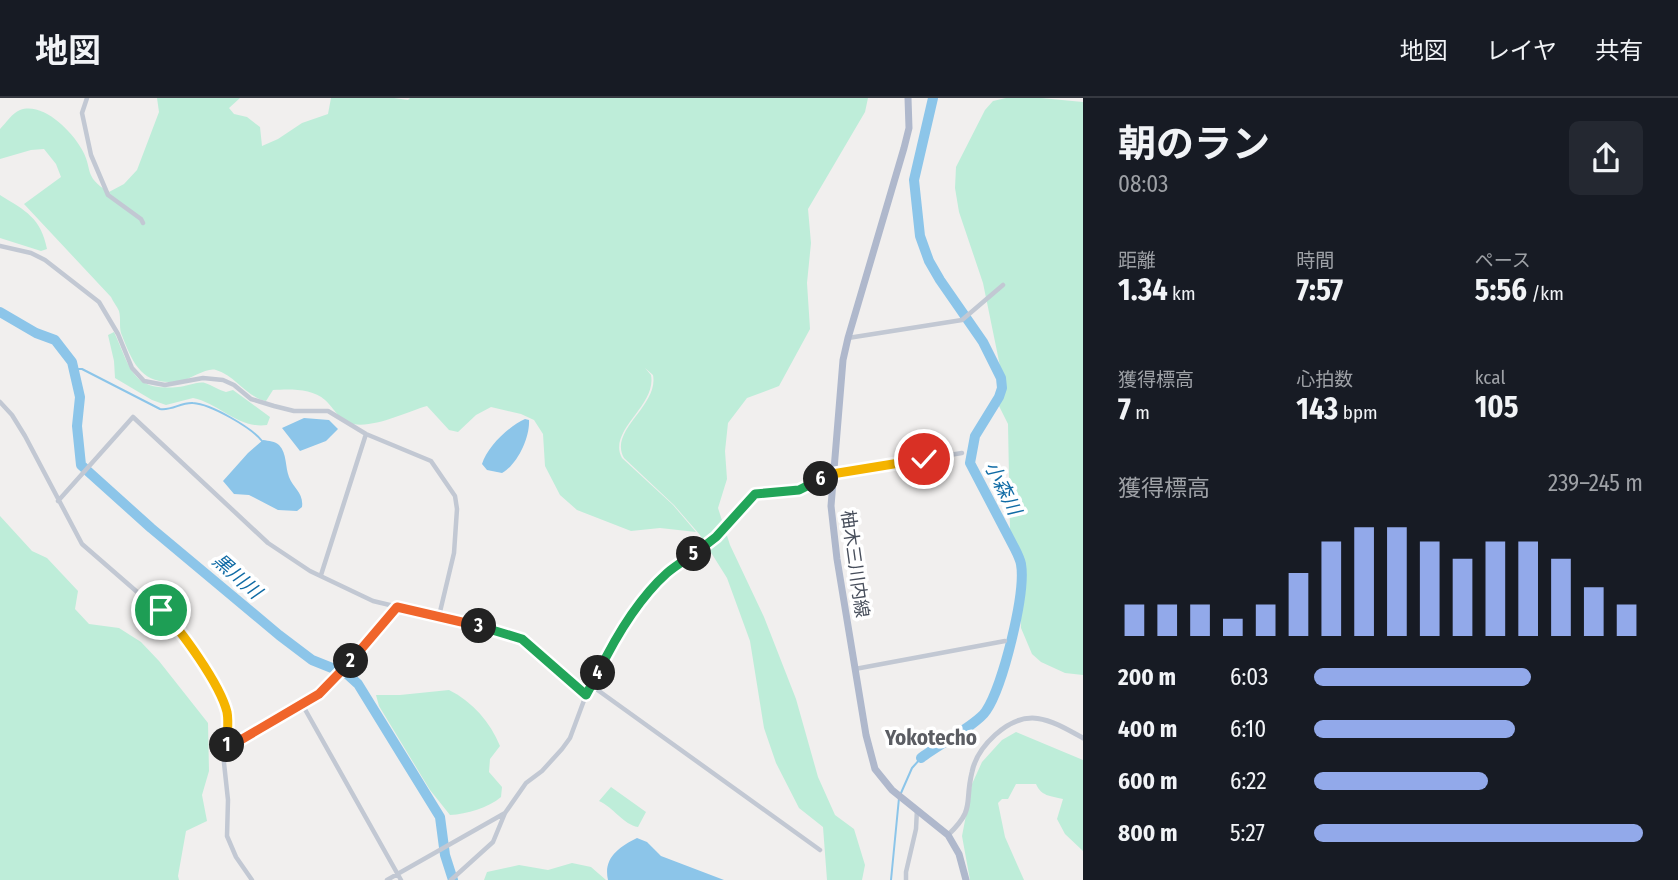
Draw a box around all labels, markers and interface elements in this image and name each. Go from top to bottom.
text: 地図 [35,31,101,71]
text: 地図 [1400,37,1448,65]
text: レイヤ [1486,37,1557,65]
text: 共有 [1595,37,1643,65]
text: 朝のラン [1118,121,1270,167]
button: share [1569,121,1643,195]
text: 08:03 [1118,170,1169,198]
text: 距離 [1118,249,1156,272]
text: 時間 [1296,249,1334,272]
text: ペース [1475,249,1531,272]
text: 1.34 [1118,272,1168,308]
text: 7:57 [1296,272,1343,308]
text: 5:56 [1475,272,1527,308]
text: km [1168,282,1196,305]
text: /km [1527,282,1564,305]
text: kcal [1475,366,1505,389]
text: 獲得標高 [1118,368,1194,391]
text: 心拍数 [1296,368,1353,391]
text: 105 [1475,389,1518,425]
text: 7 [1118,391,1131,427]
text: 143 [1296,391,1338,427]
text: m [1131,401,1150,424]
text: bpm [1338,401,1378,424]
pin [894,429,954,489]
icon: check [905,440,943,478]
water label: 小森川 [980,457,1027,520]
pin: 6 [804,462,838,496]
text: 6 [816,467,825,490]
text: 239–245 m [1548,469,1643,497]
text: 獲得標高 [1118,474,1210,502]
street label: 柚木三川内線 [837,509,873,619]
pin: 5 [676,536,712,572]
text: 5 [689,542,698,565]
water label: 黒川川 [208,549,268,605]
pin [131,580,191,640]
icon: arrive [142,591,180,629]
pin: 3 [462,608,496,644]
text: 3 [474,614,483,637]
pin: 2 [334,644,368,678]
text: 2 [346,649,355,672]
pin: 4 [580,656,616,690]
text: 4 [593,661,602,684]
text: 200 m [1118,663,1176,691]
text: 6:03 [1230,663,1268,691]
text: 400 m [1118,715,1177,743]
text: 6:10 [1230,715,1266,743]
district label: Yokotecho [884,725,977,751]
pin: 1 [210,728,244,762]
text: 1 [222,733,231,756]
text: 600 m [1118,767,1177,795]
text: 6:22 [1230,767,1267,795]
text: 800 m [1118,819,1178,847]
text: 5:27 [1230,819,1265,847]

